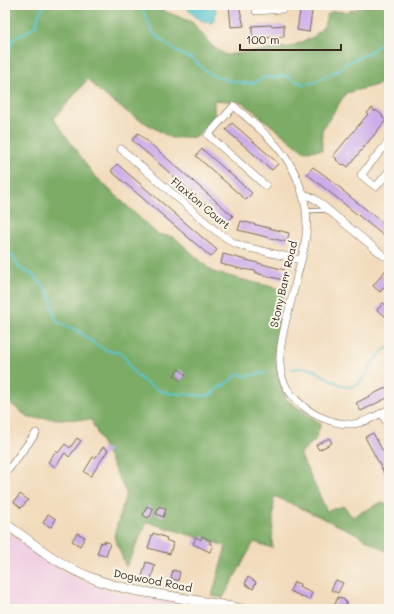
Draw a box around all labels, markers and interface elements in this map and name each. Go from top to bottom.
scale bar [240,26,341,52]
text: 100 m [246,31,280,47]
street label: Flaxton Court [168,174,234,232]
street label: Stony Barr Road [266,239,300,329]
street label: Dogwood Road [112,565,194,595]

